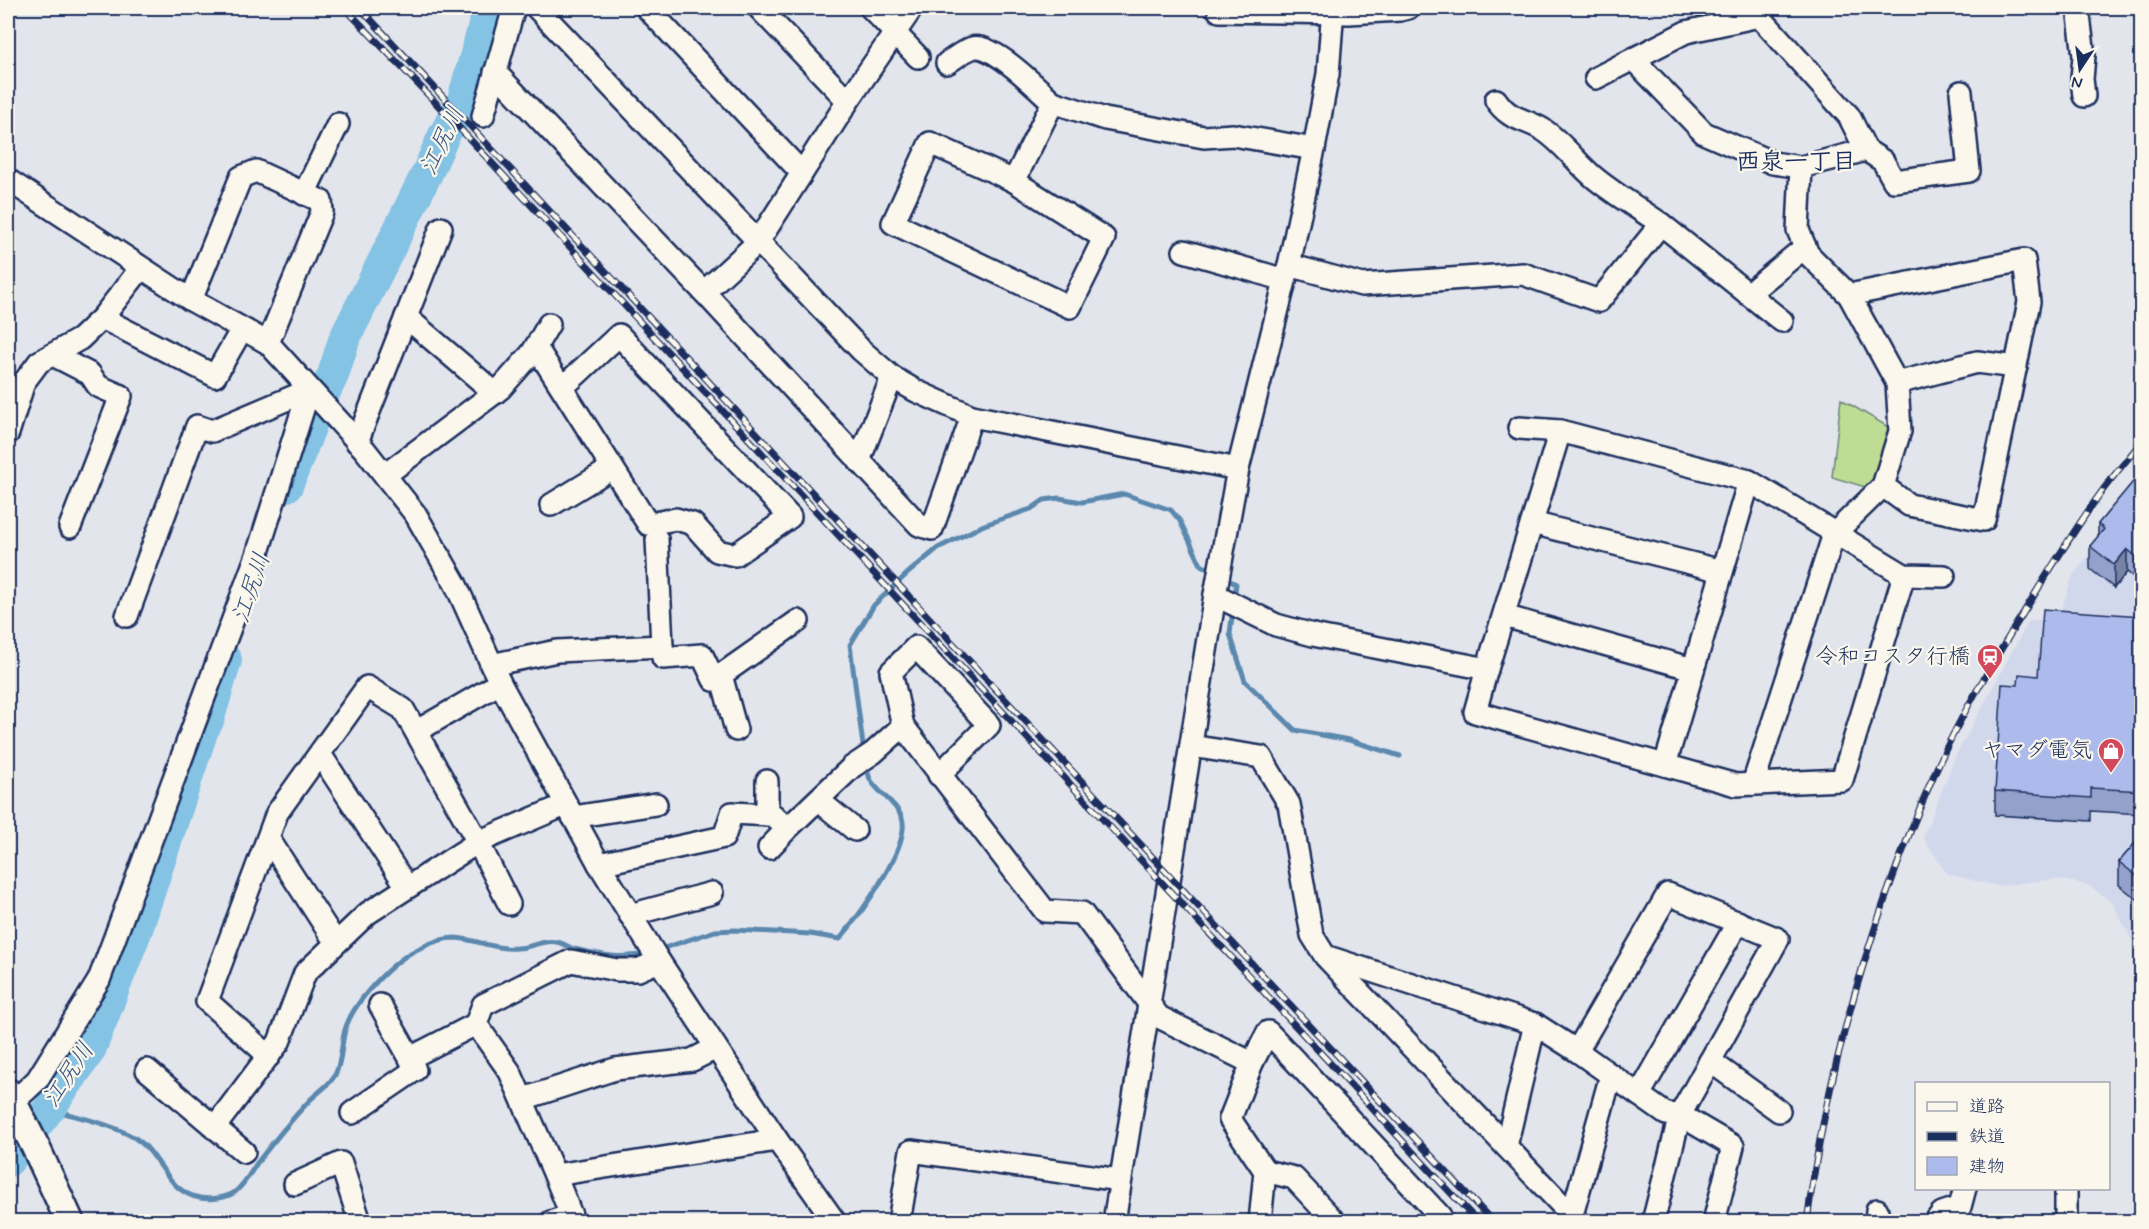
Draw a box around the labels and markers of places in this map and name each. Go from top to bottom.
station icon: 令和コスタ行橋 [1975,642,2005,680]
place label: 令和コスタ行橋 [1816,643,1970,671]
shop icon: ヤマダ電気 [2096,736,2126,774]
place label: ヤマダ電気 [1982,737,2092,765]

